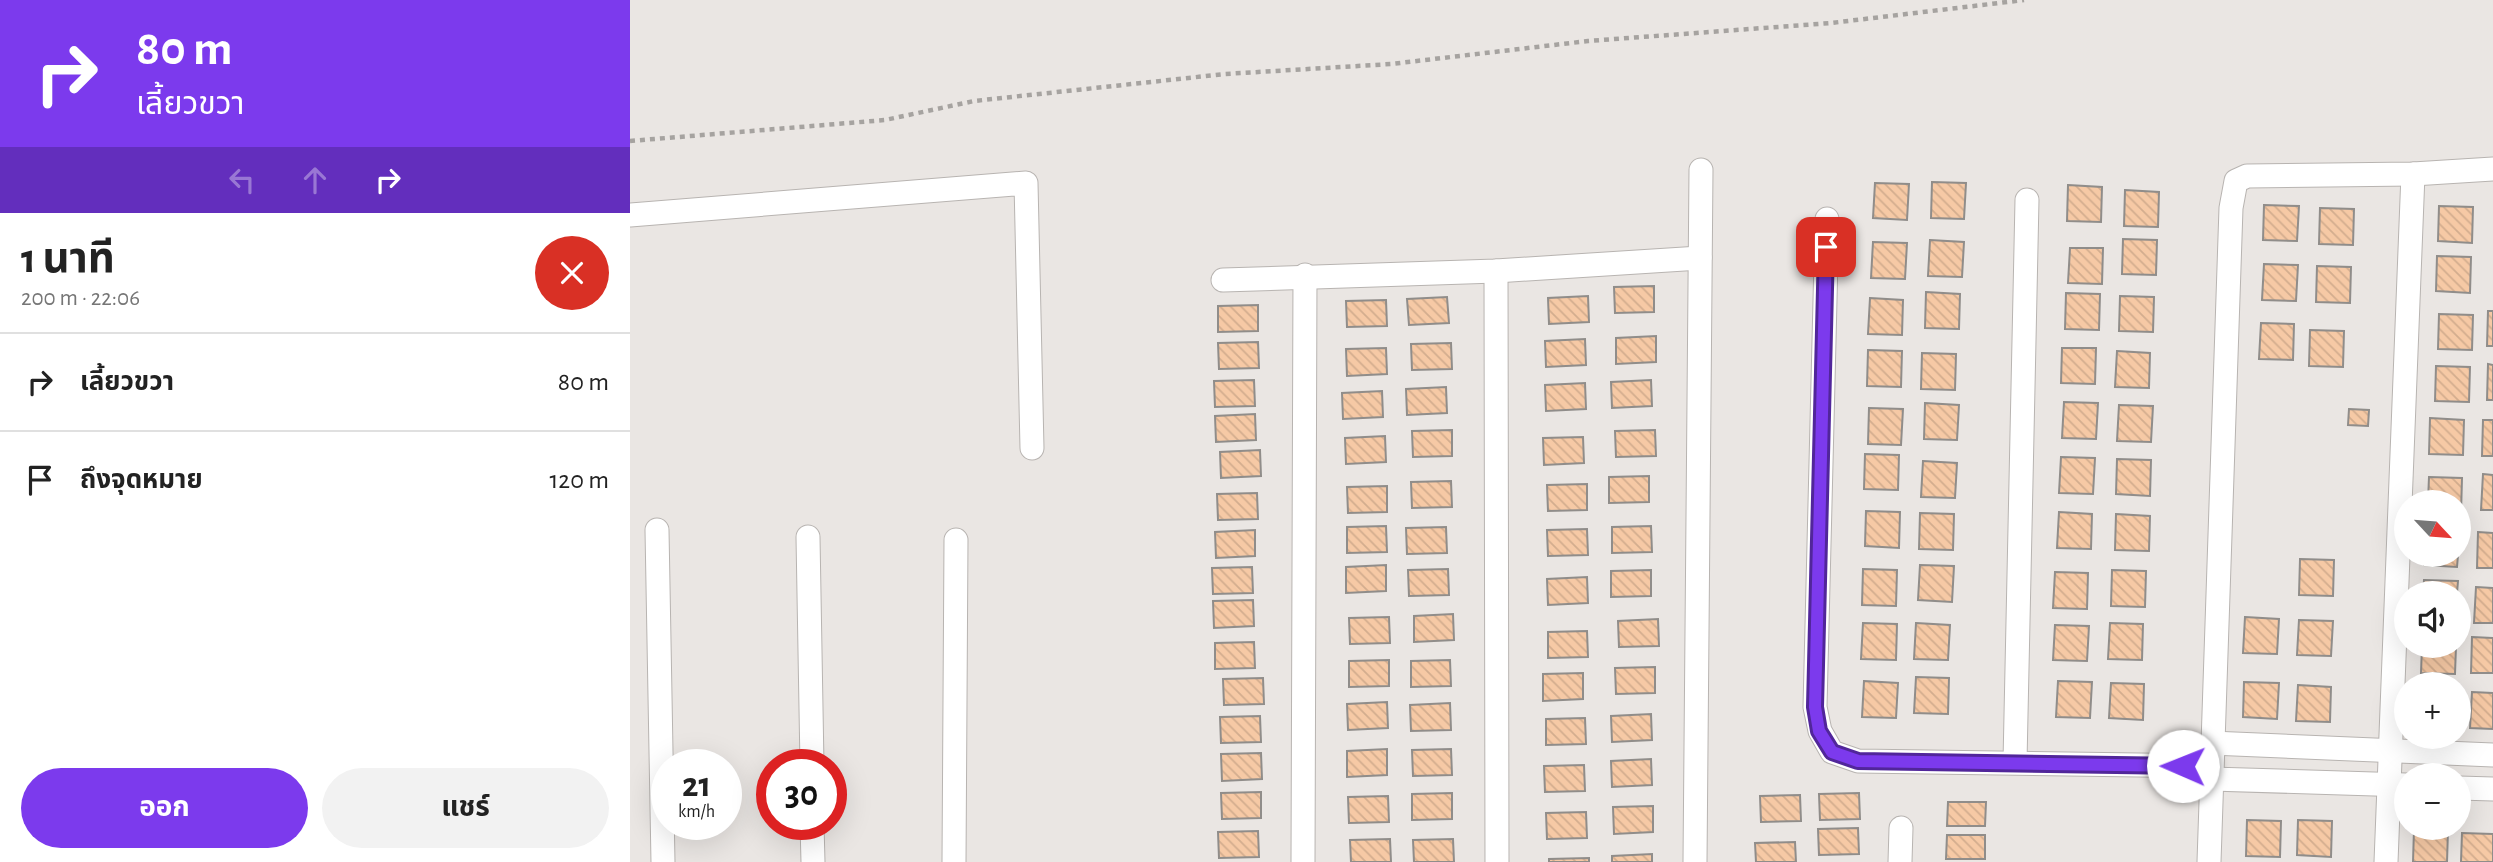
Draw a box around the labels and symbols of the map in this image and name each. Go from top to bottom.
pin [1796,217,1856,277]
north arrow [2394,490,2471,567]
position arrow [2146,729,2220,803]
speed limit sign: 30 [756,749,847,840]

